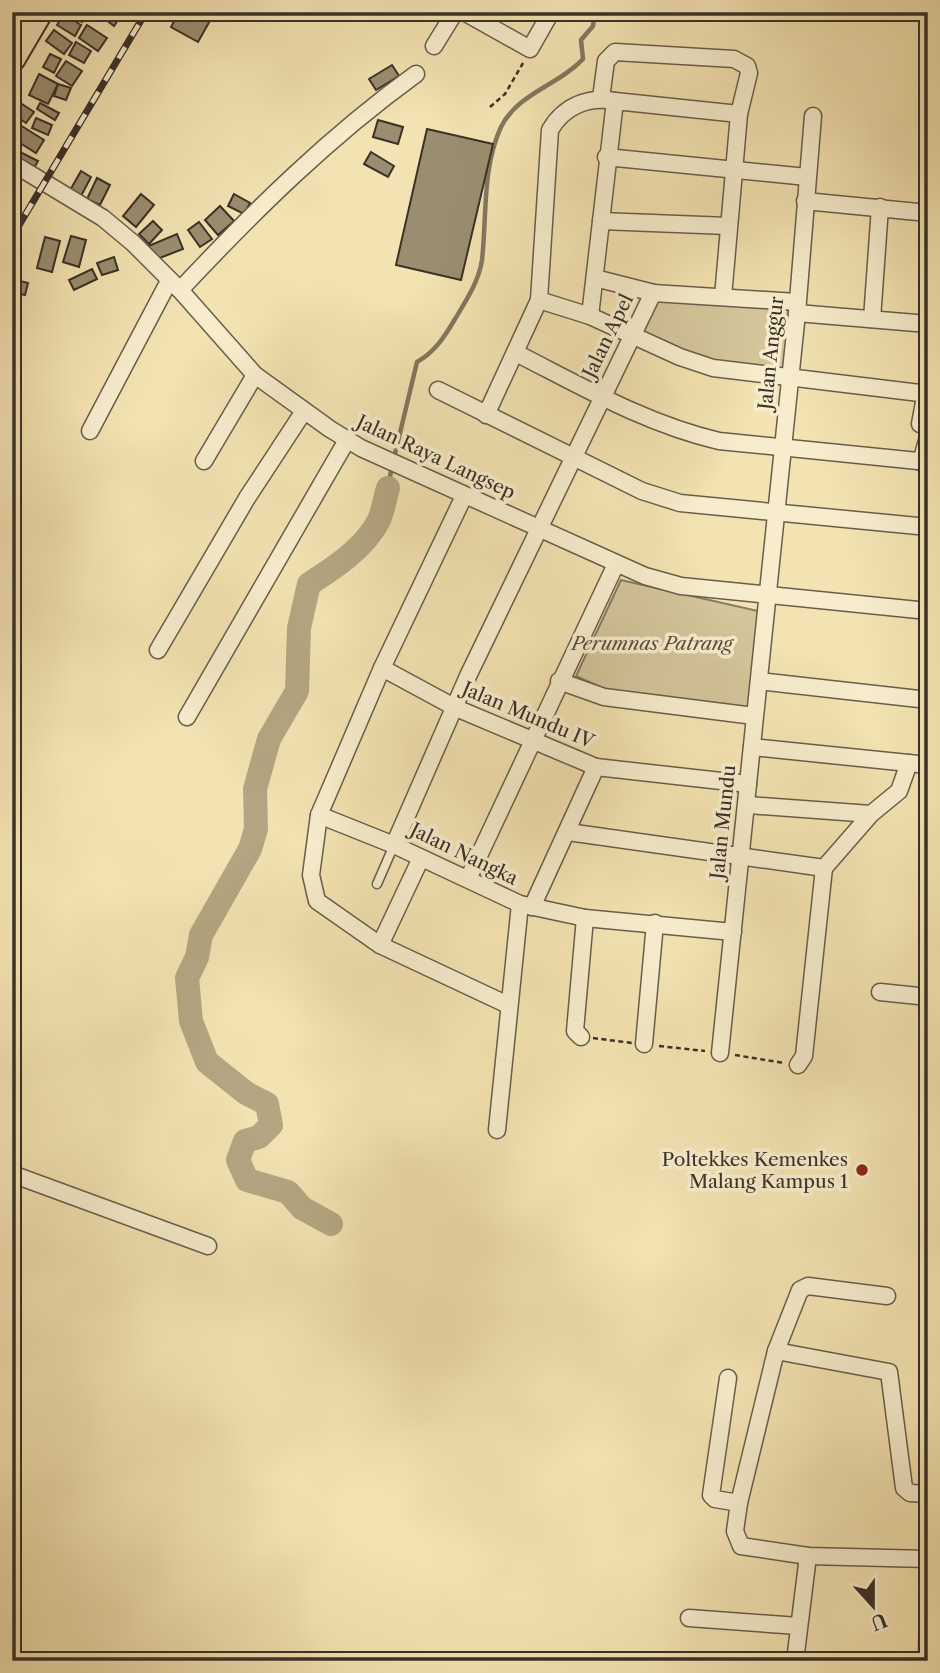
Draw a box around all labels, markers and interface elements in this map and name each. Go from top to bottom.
street label: Jalan Apel [577,290,638,384]
street label: Jalan Anggur [753,295,788,414]
street label: Jalan Raya Langsep [350,409,519,504]
park label: Perumnas Patrang [569,632,735,655]
street label: Jalan Mundu IV [456,676,598,754]
street label: Jalan Mundu [705,763,740,883]
street label: Jalan Nangka [404,817,522,890]
place label: Poltekkes Kemenkes Malang Kampus 1 [662,1148,848,1193]
marker: Poltekkes Kemenkes Malang Kampus 1 [854,1162,870,1178]
north arrow [838,1572,908,1642]
text: U [867,1608,890,1635]

